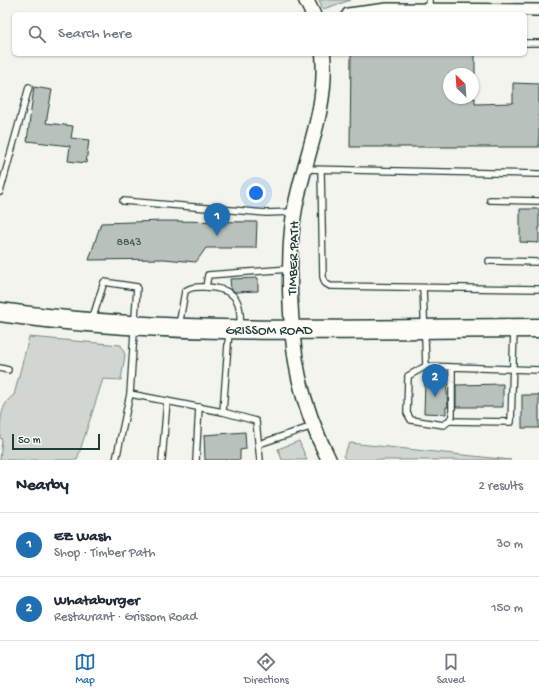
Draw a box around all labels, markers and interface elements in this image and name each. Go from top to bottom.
search box [12,12,527,56]
icon: search [26,23,48,45]
text: Search here [58,25,132,43]
north arrow [443,68,479,104]
your location [246,183,266,203]
pin: 1 [204,203,230,236]
street label: TIMBER PATH [285,220,304,297]
house number: 8843 [116,236,142,250]
street label: GRISSOM ROAD [225,323,313,340]
pin: 2 [422,364,448,397]
scale bar [12,432,100,451]
text: 50 m [18,435,40,447]
text: Nearby [16,476,69,496]
text: 2 results [478,479,523,494]
text: EZ Wash [54,528,111,546]
text: 1 [26,537,32,552]
text: 30 m [497,537,523,552]
text: Shop · Timber Path [54,546,155,561]
text: Whataburger [54,592,139,610]
text: 2 [26,601,32,616]
text: 150 m [491,601,523,616]
text: Restaurant · Grissom Road [54,610,197,625]
tab: Map [74,651,96,687]
tab: Directions [244,651,289,687]
tab: Saved [437,651,465,687]

